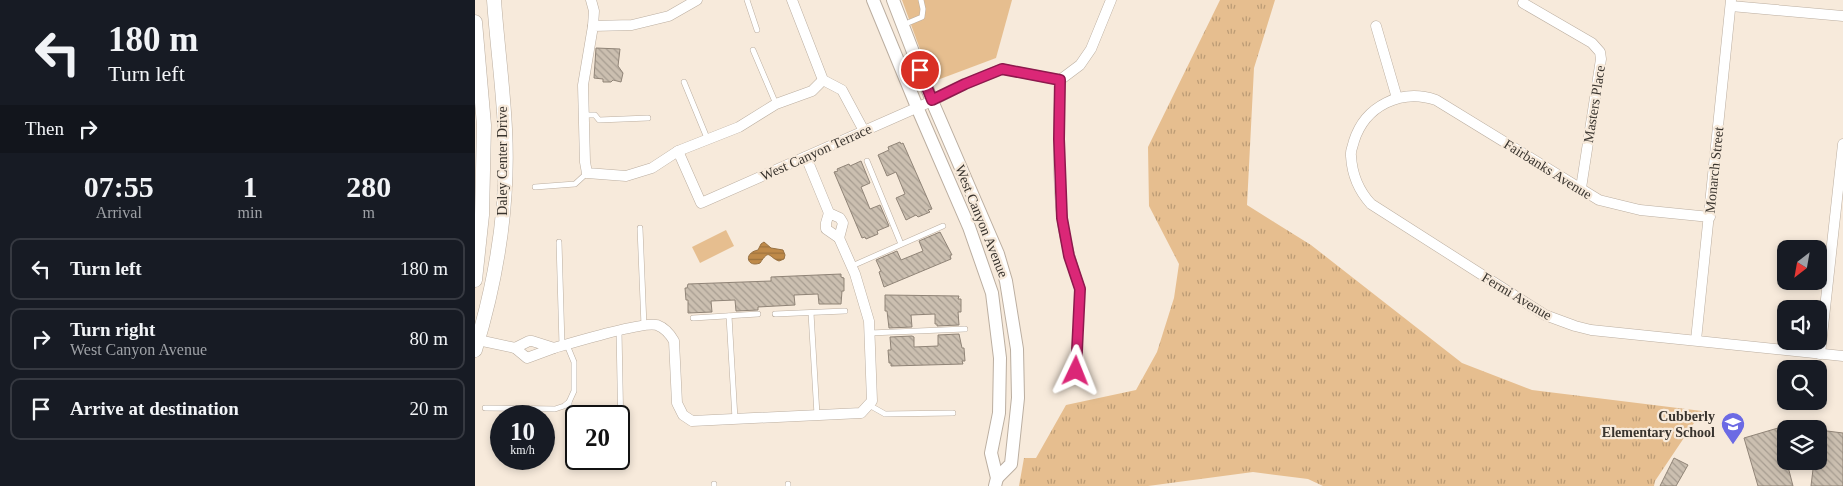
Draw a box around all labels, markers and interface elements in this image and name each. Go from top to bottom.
icon: left [25,20,90,85]
text: 180 m [108,20,198,59]
pin [899,49,941,91]
icon: arrive [906,56,934,84]
text: Turn left [108,61,185,86]
street label: Masters Place [1581,64,1608,144]
street label: Daley Center Drive [495,106,510,216]
icon: right [74,115,102,143]
text: Then [25,118,64,139]
street label: West Canyon Terrace [758,121,874,184]
street label: Monarch Street [1703,126,1726,214]
street label: Fairbanks Avenue [1501,136,1594,202]
street label: West Canyon Avenue [952,163,1011,280]
text: 07:55 [84,170,154,203]
text: 1 [242,170,257,203]
text: 280 [346,170,391,203]
text: Arrival [96,204,142,221]
text: min [238,204,262,221]
text: m [362,204,375,221]
north arrow [1777,240,1827,290]
map controls [1777,240,1827,470]
icon: left [27,255,55,283]
text: Turn left [70,258,142,279]
text: 180 m [400,258,448,279]
street label: Fermi Avenue [1479,270,1554,323]
button: sound [1777,300,1827,350]
text: Turn right [70,319,155,340]
icon: right [27,325,55,353]
text: 80 m [409,328,448,349]
text: West Canyon Avenue [70,341,207,358]
position arrow [1049,344,1101,396]
button: search [1777,360,1827,410]
icon: arrive [27,395,55,423]
text: Arrive at destination [70,398,239,419]
text: 20 m [409,398,448,419]
speed limit sign: 20 [565,405,630,470]
place label: Cubberly Elementary School [1602,409,1715,440]
school or university icon: Cubberly Elementary School [1720,411,1746,445]
text: 10 [510,418,535,445]
button: layers [1777,420,1827,470]
text: km/h [510,443,535,457]

